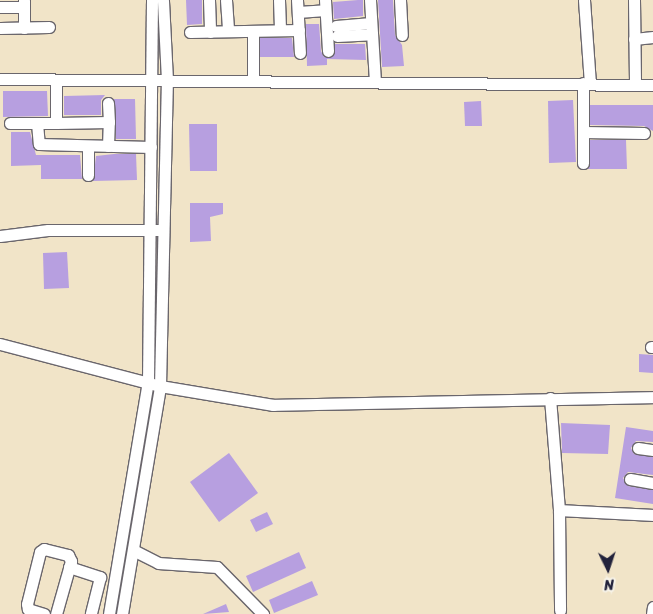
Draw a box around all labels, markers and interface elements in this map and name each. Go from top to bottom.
north arrow [583,544,633,594]
text: N [603,572,615,597]

